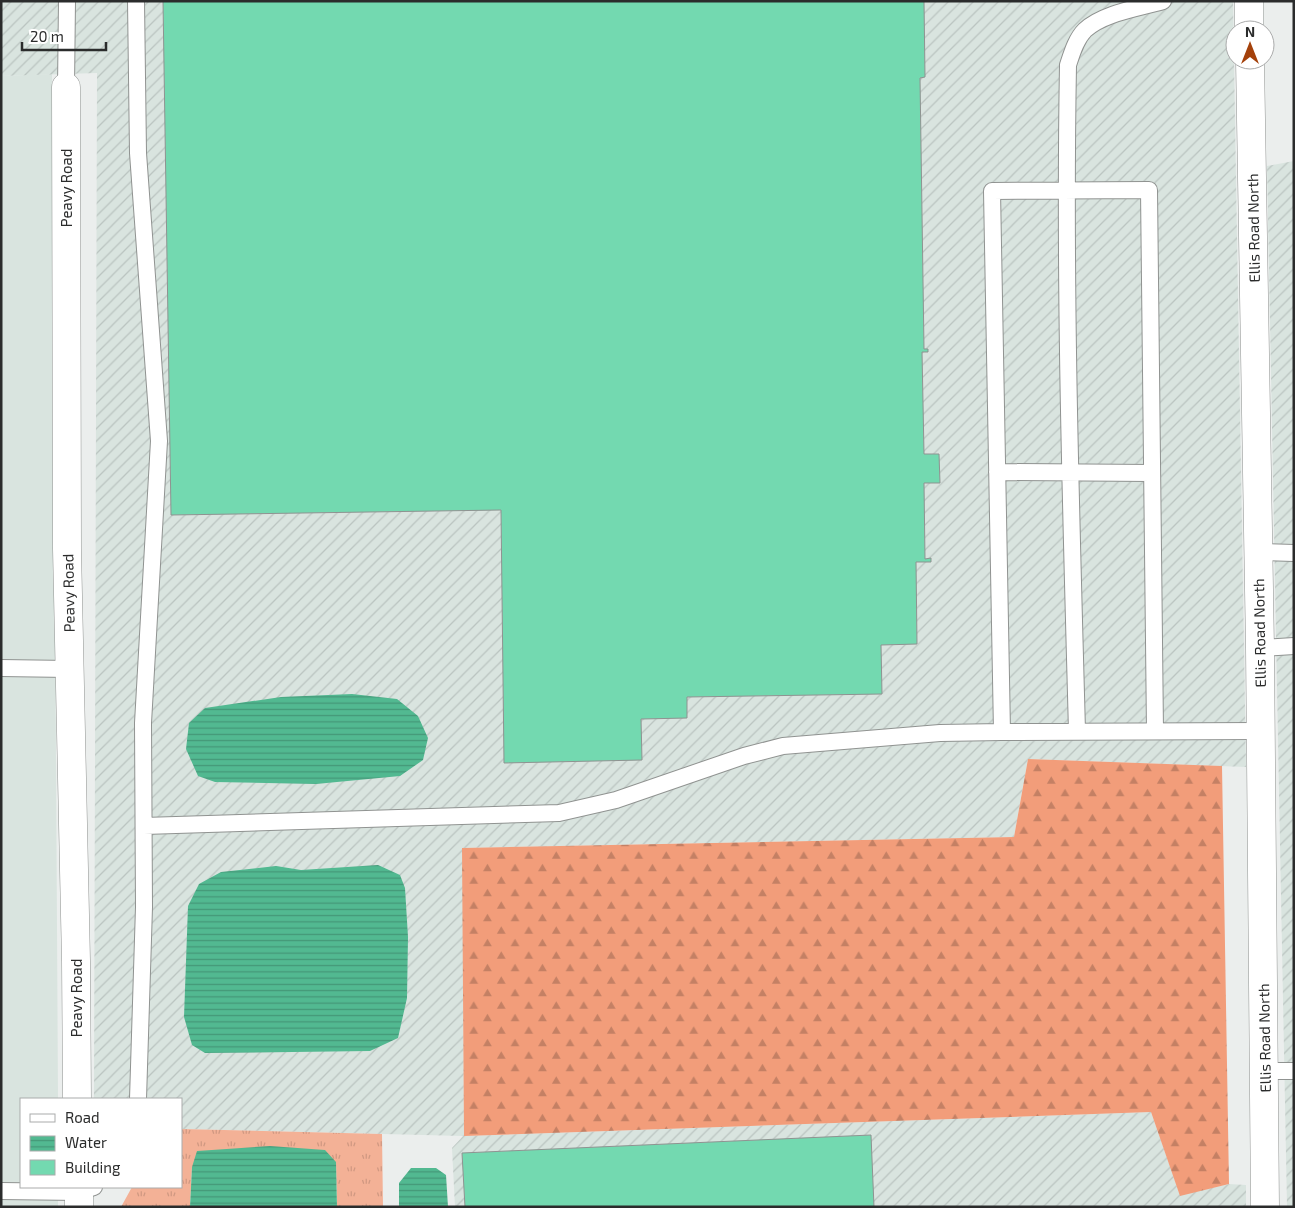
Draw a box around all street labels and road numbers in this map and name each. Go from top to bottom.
street label: Peavy Road [57,149,75,227]
street label: Ellis Road North [1243,173,1263,283]
street label: Peavy Road [58,554,78,632]
street label: Ellis Road North [1249,578,1269,688]
street label: Peavy Road [67,959,85,1037]
street label: Ellis Road North [1254,983,1274,1093]

